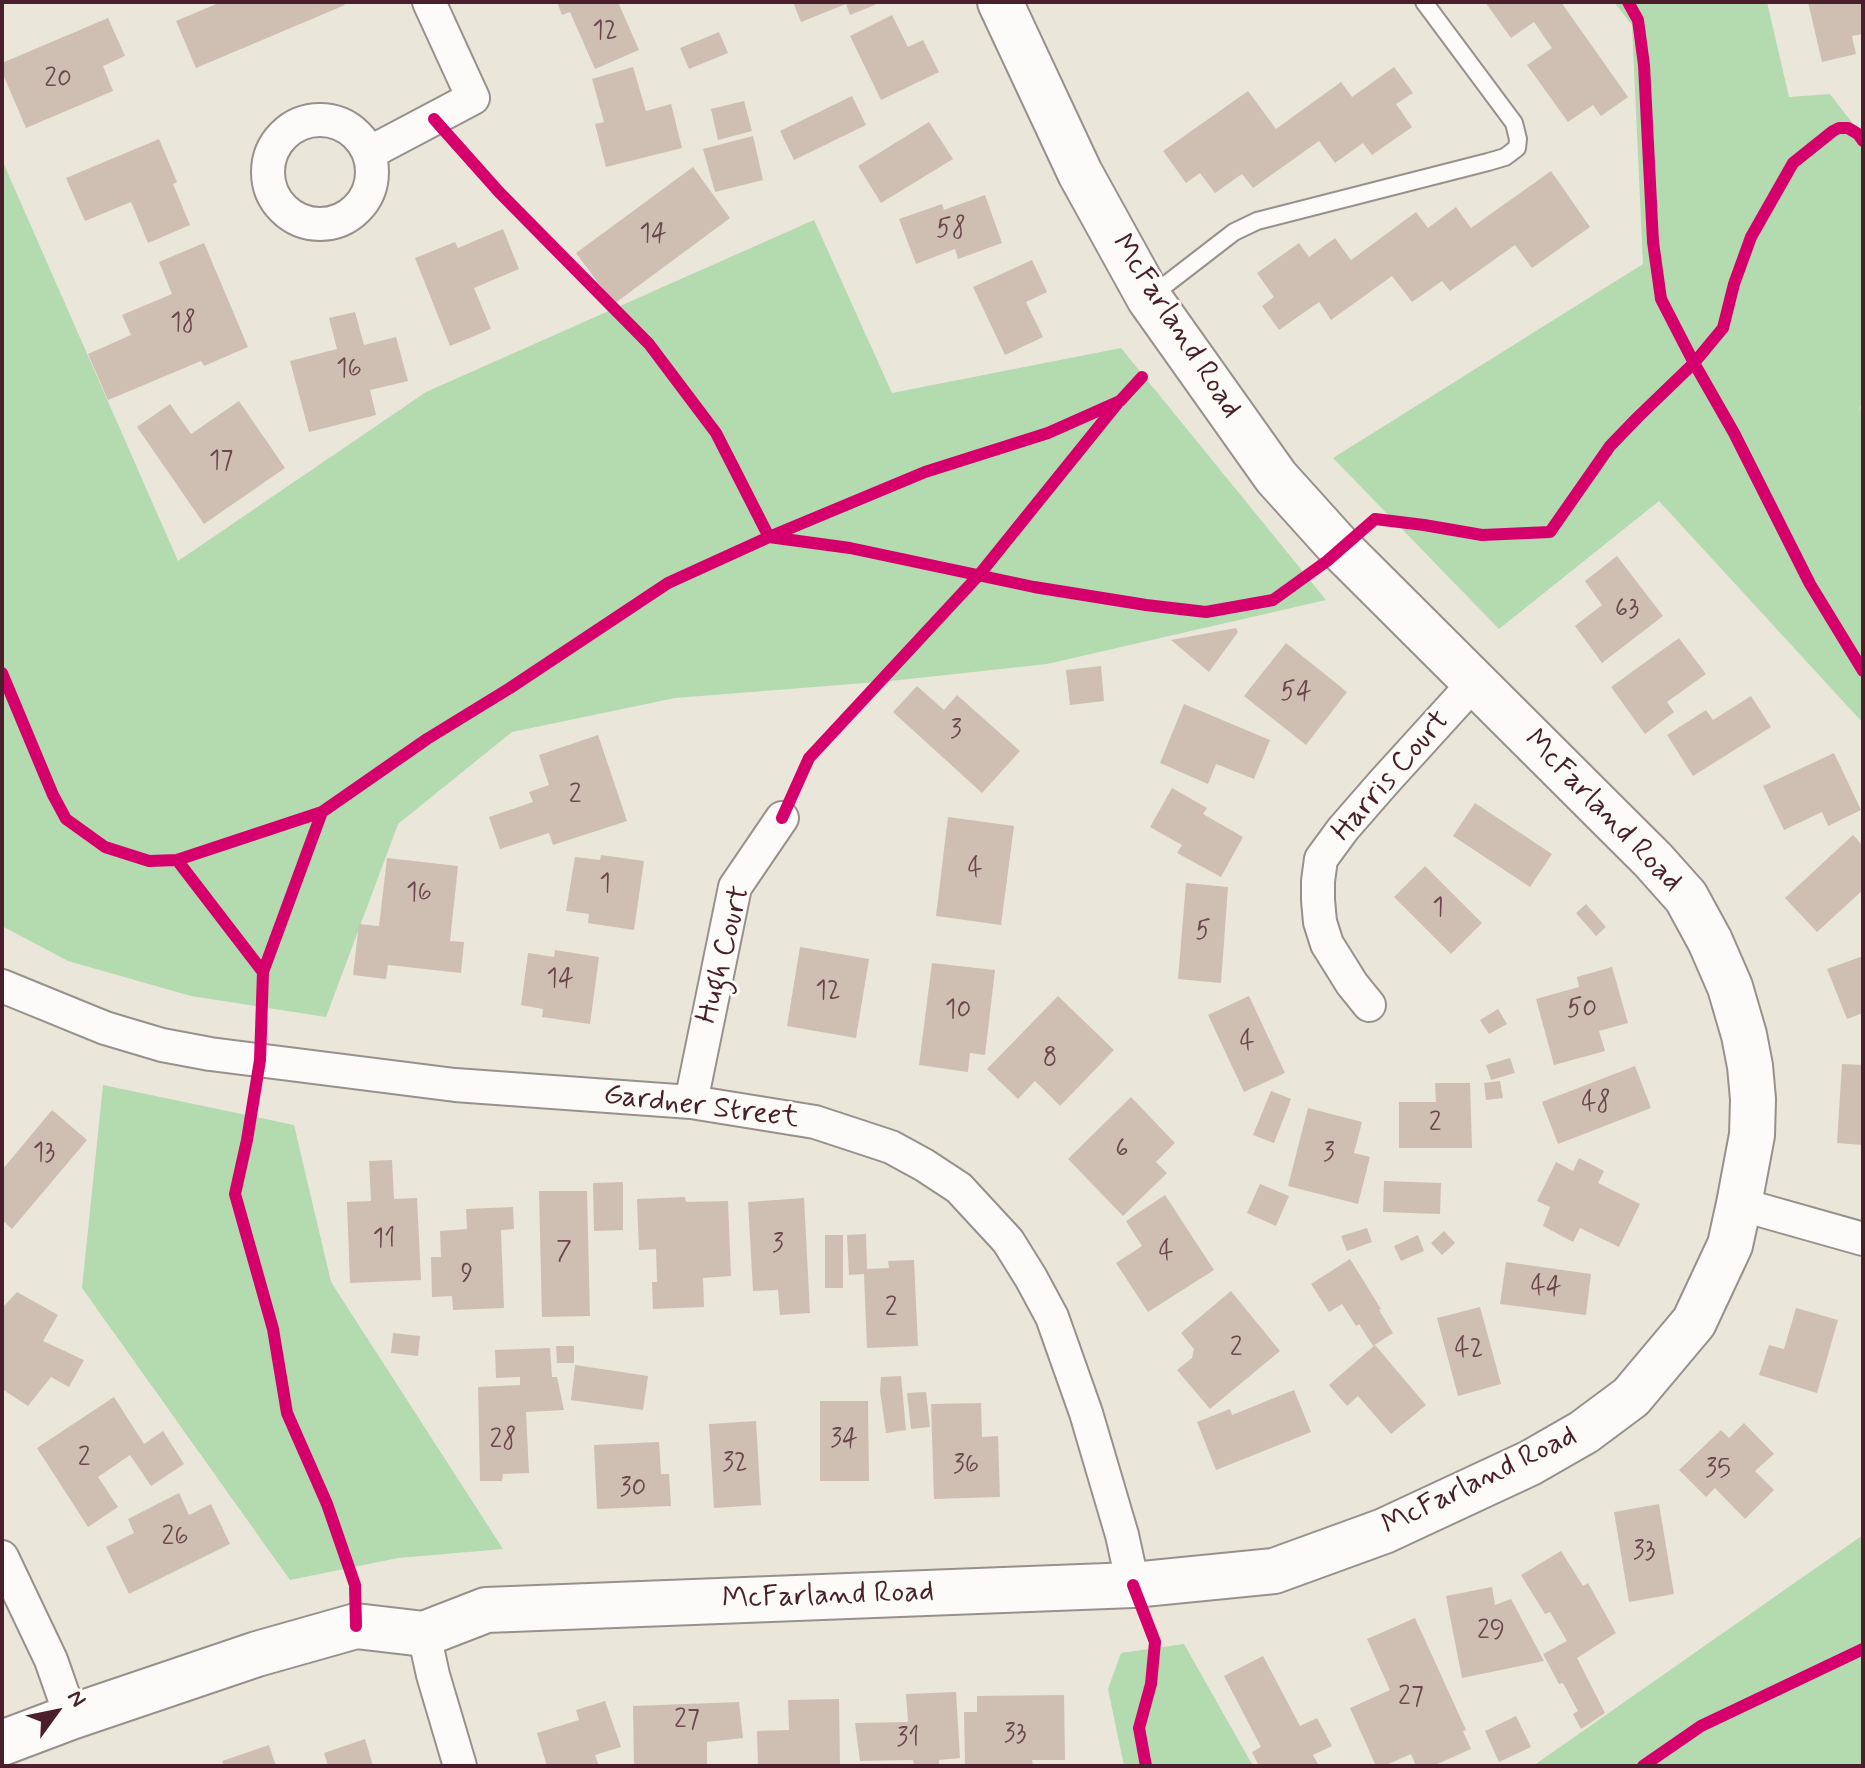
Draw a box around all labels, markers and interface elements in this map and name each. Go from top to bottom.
house number: 12 [592,17,618,49]
house number: 20 [44,65,72,97]
house number: 58 [936,215,966,247]
house number: 14 [639,220,667,252]
street label: McFarland Road [1102,228,1248,426]
house number: 18 [170,309,196,341]
house number: 16 [336,355,362,387]
house number: 17 [209,447,233,479]
house number: 63 [1615,595,1639,627]
house number: 54 [1280,678,1312,710]
street label: Harris Court [1325,704,1459,850]
house number: 3 [950,716,962,748]
street label: McFarland Road [1515,723,1689,901]
house number: 2 [569,781,581,813]
house number: 4 [967,855,983,887]
house number: 1 [599,870,611,902]
house number: 16 [406,879,432,911]
street label: Hugh Court [690,882,760,1028]
house number: 1 [1432,894,1444,926]
house number: 5 [1195,917,1211,949]
house number: 14 [546,965,574,997]
house number: 12 [815,977,841,1009]
house number: 50 [1567,995,1597,1027]
house number: 10 [945,996,971,1028]
house number: 4 [1239,1028,1255,1060]
house number: 8 [1043,1044,1057,1076]
street label: Gardner Street [601,1078,801,1138]
house number: 48 [1581,1089,1611,1121]
house number: 2 [1429,1109,1441,1141]
house number: 6 [1115,1135,1129,1167]
house number: 13 [33,1139,55,1171]
house number: 3 [1323,1139,1335,1171]
house number: 11 [373,1225,395,1257]
house number: 3 [772,1230,784,1262]
house number: 7 [556,1238,572,1270]
house number: 4 [1158,1238,1174,1270]
house number: 9 [461,1260,473,1292]
house number: 44 [1531,1273,1561,1305]
house number: 2 [885,1294,897,1326]
house number: 2 [1230,1334,1242,1366]
house number: 42 [1455,1335,1483,1367]
street label: McFarland Road [1377,1419,1583,1545]
house number: 34 [830,1425,858,1457]
house number: 28 [490,1426,516,1458]
house number: 2 [78,1444,90,1476]
house number: 32 [722,1449,748,1481]
house number: 36 [953,1451,979,1483]
house number: 35 [1705,1455,1731,1487]
house number: 30 [620,1474,646,1506]
house number: 26 [161,1523,189,1555]
house number: 33 [1633,1537,1655,1569]
street label: McFarland Road [721,1575,935,1619]
house number: 29 [1477,1617,1505,1649]
north arrow [16,1672,96,1752]
house number: 27 [1398,1683,1424,1715]
text: N [60,1685,92,1713]
house number: 27 [674,1706,700,1738]
house number: 33 [1004,1720,1026,1752]
house number: 31 [897,1724,919,1756]

